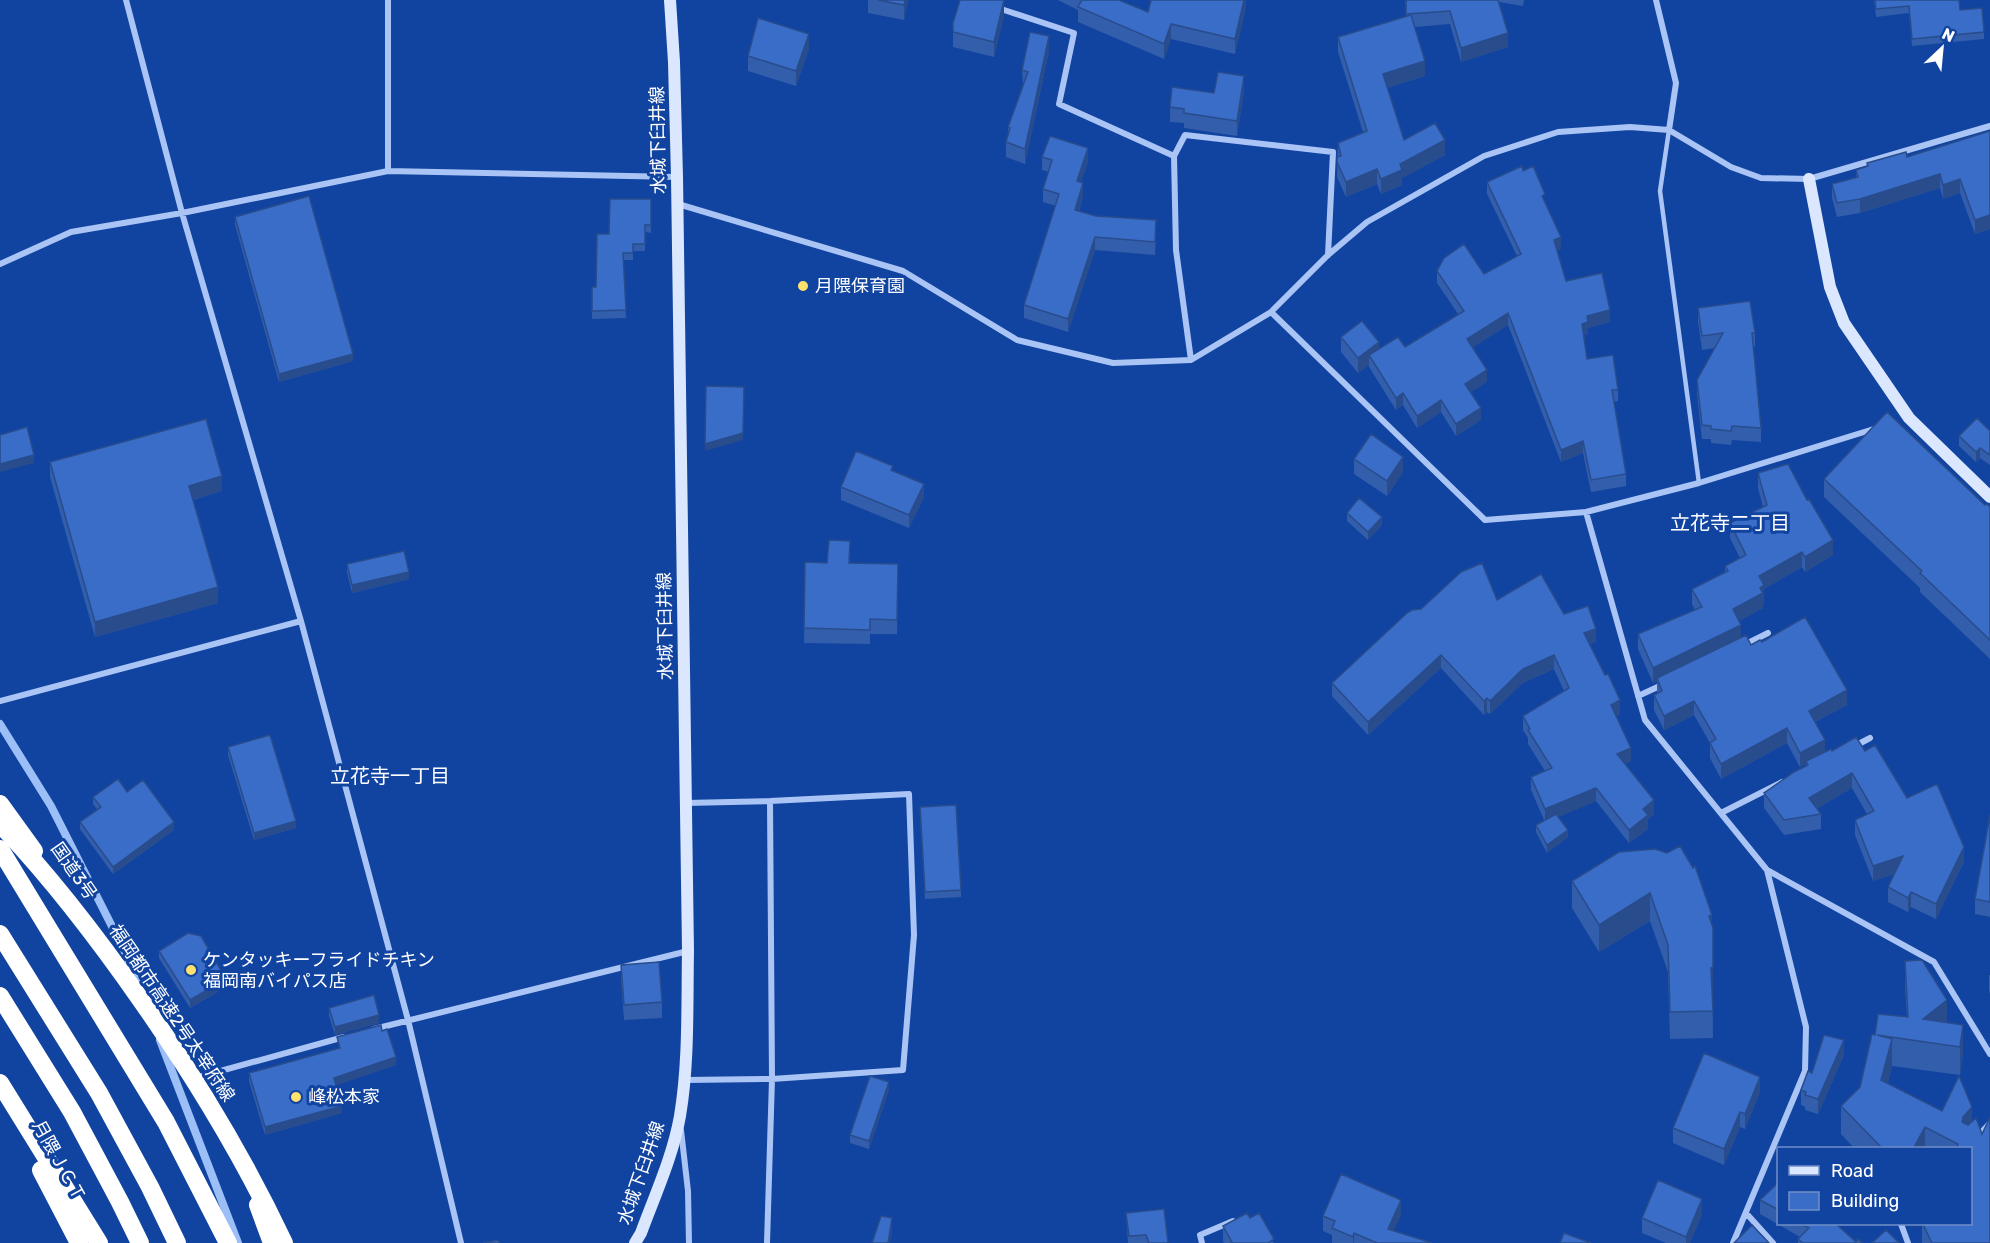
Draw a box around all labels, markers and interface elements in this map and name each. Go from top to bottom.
north arrow [1912,18,1972,78]
text: N [1939,24,1958,46]
street label: 水城下臼井線 [646,86,670,194]
place label: 月隈保育園 [815,275,905,297]
marker: 月隈保育園 [796,279,810,293]
district label: 立花寺二丁目 [1670,511,1790,535]
street label: 水城下臼井線 [653,572,677,680]
district label: 立花寺一丁目 [330,764,450,788]
street label: 国道3号 [46,838,102,904]
street label: 福岡都市高速2号太宰府線 [105,920,239,1106]
place label: ケンタッキーフライドチキン 福岡南バイパス店 [203,949,435,992]
marker: ケンタッキーフライドチキン 福岡南バイパス店 [184,963,198,977]
place label: 峰松本家 [308,1086,380,1108]
marker: 峰松本家 [289,1090,303,1104]
street label: 月隈ＪＣＴ [28,1116,90,1206]
street label: 水城下臼井線 [613,1118,669,1228]
legend [1777,1147,1972,1225]
text: Road [1831,1160,1874,1182]
text: Building [1831,1190,1899,1212]

